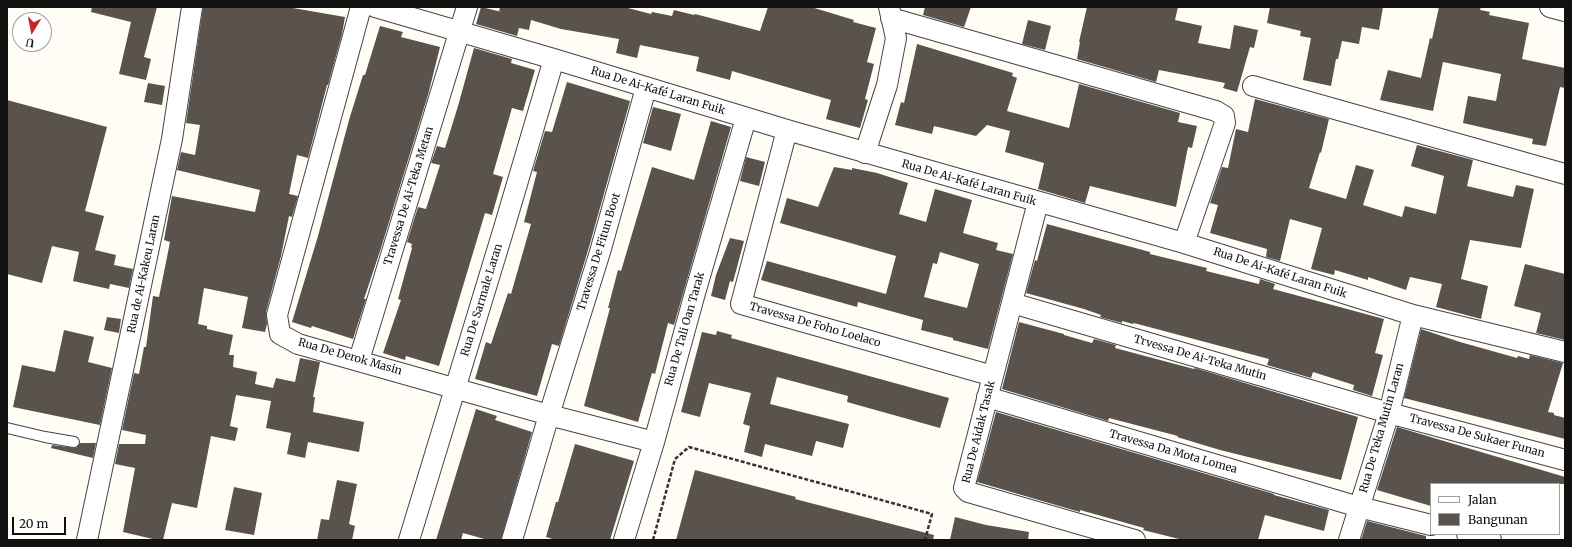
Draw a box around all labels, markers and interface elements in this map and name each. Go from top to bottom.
north arrow [12,12,52,52]
text: U [25,35,35,50]
street label: Rua De Ai-Kafé Laran Fuik [589,64,727,118]
street label: Travessa De Ai-Teka Metan [382,125,436,267]
street label: Rua De Ai-Kafé Laran Fuik [900,157,1038,209]
street label: Travessa De Fitun Boot [575,191,623,313]
street label: Rua de Ai-Kakeu Laran [125,214,163,334]
street label: Rua De Sarmale Laran [459,242,505,358]
street label: Rua De Ai-Kafé Laran Fuik [1212,245,1348,301]
street label: Rua De Tali Oan Tarak [662,271,708,387]
street label: Travessa De Foho Loelaco [748,300,882,350]
street label: Trvessa De Ai-Teka Mutin [1132,333,1268,383]
street label: Rua De Derok Masin [297,336,403,378]
street label: Rua De Teka Mutin Laran [1357,362,1407,494]
street label: Rua De Aidak Tasak [960,379,998,485]
street label: Travessa De Sukaer Funan [1408,412,1546,460]
street label: Travessa Da Mota Lomea [1108,427,1238,477]
legend [1430,483,1560,535]
text: Jalan [1468,492,1497,507]
scale bar [14,509,68,535]
text: Bangunan [1468,512,1528,527]
text: 20 m [19,516,48,531]

